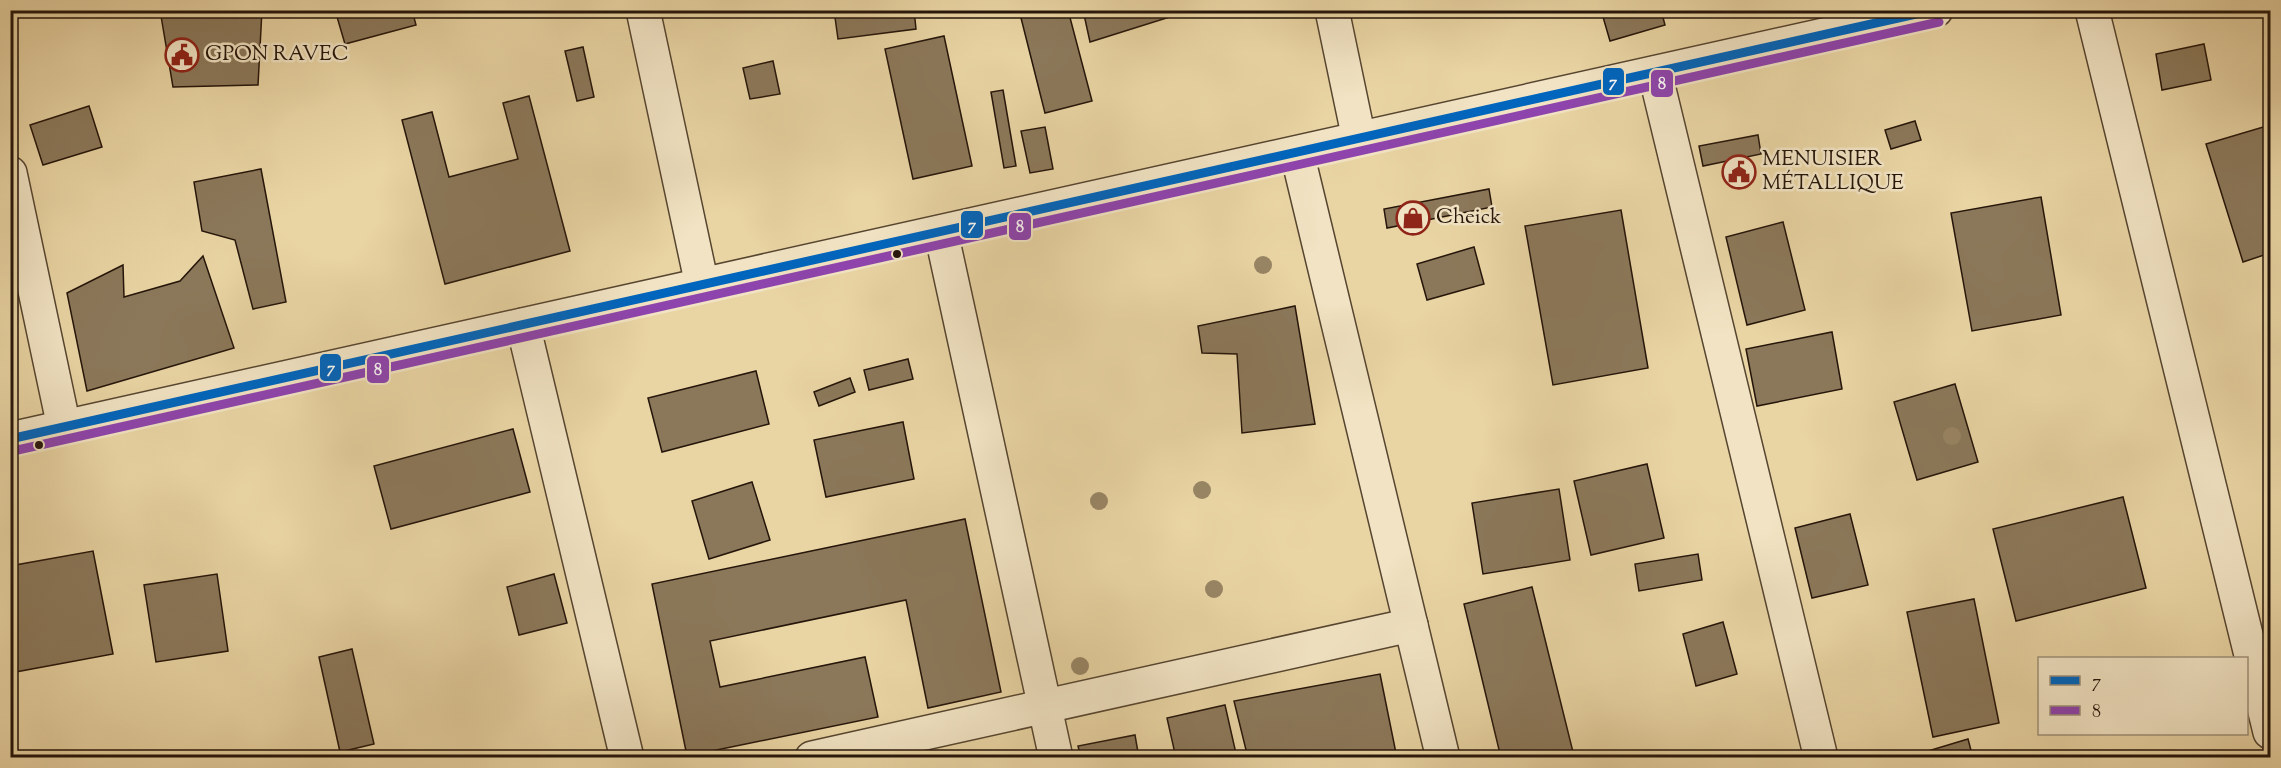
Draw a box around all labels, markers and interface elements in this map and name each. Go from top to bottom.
public building icon: GPON RAVEC [164,37,200,73]
place label: GPON RAVEC [205,40,349,70]
line badge: 7 [1602,67,1625,96]
line badge: 8 [1650,69,1674,98]
text: 7 [1609,72,1618,95]
text: 8 [1658,74,1666,97]
place label: MENUISIER MÉTALLIQUE [1762,145,1904,199]
public building icon: MENUISIER MÉTALLIQUE [1721,154,1757,190]
shop icon: Cheick [1395,200,1431,236]
place label: Cheick [1436,203,1502,233]
line badge: 7 [960,210,984,239]
line badge: 8 [1008,212,1032,241]
text: 7 [968,215,977,238]
text: 8 [1016,217,1024,240]
unlabelled marker [891,248,903,260]
line badge: 7 [319,353,342,382]
line badge: 8 [366,355,390,384]
text: 7 [327,358,336,381]
text: 8 [374,360,382,383]
unlabelled marker [33,439,45,451]
legend [2038,657,2248,735]
text: 7 [2092,670,2101,696]
text: 8 [2092,700,2101,726]

